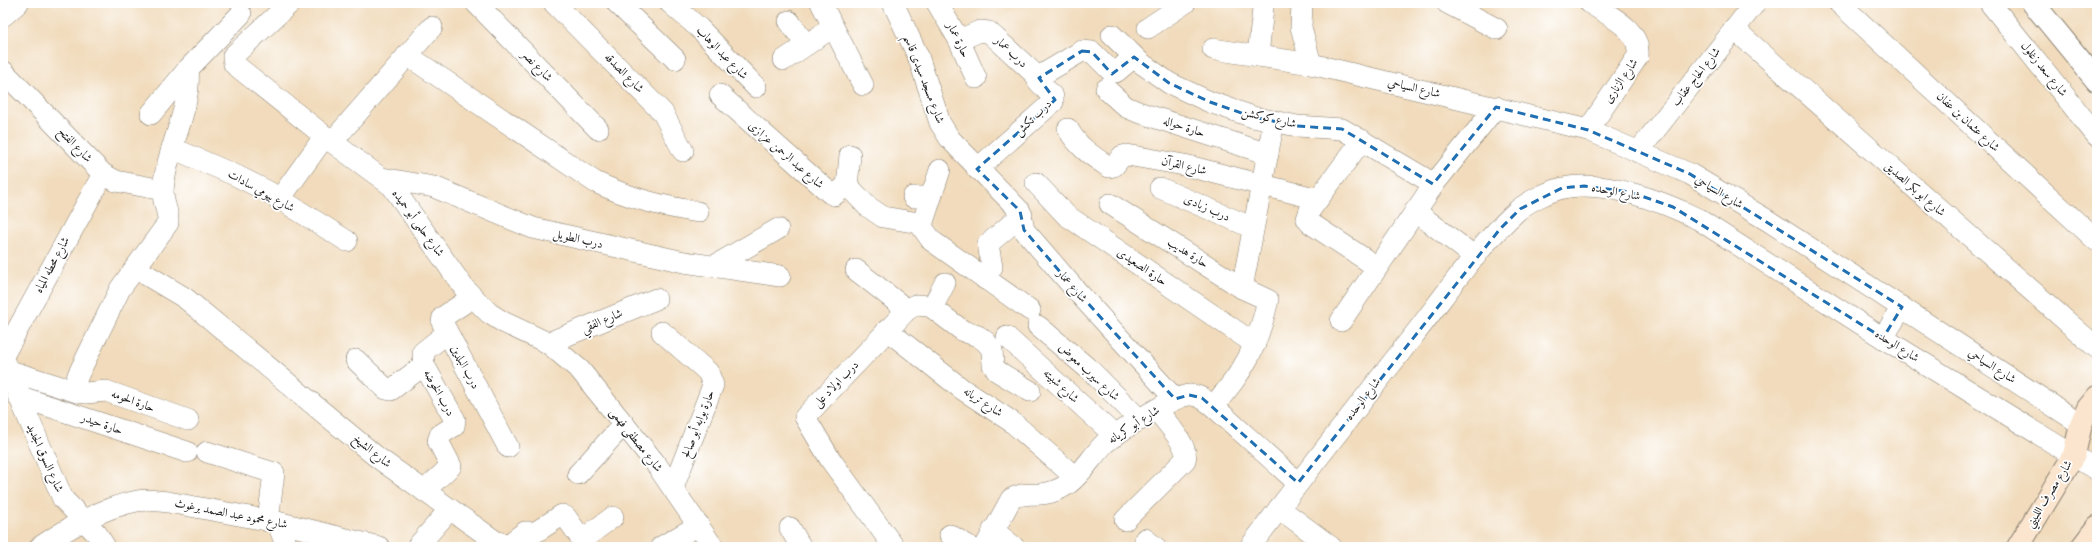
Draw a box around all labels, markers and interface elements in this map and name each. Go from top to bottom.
street label: حارة عمار [943,19,973,60]
street label: شارع عبد الوهاب [691,23,751,85]
street label: درب عمار [991,32,1031,71]
street label: شارع مسجد سيدى قاسم [896,33,948,127]
street label: شارع سعد زغلول [2015,39,2071,102]
street label: شارع الحاج عقاب [1668,44,1726,111]
street label: شارع نصر [515,46,556,87]
street label: شارع الصدقه [599,50,647,98]
street label: شارع الزنارى [1601,55,1644,108]
street label: شارع السياحي [1385,75,1442,104]
street label: شارع عثمان بن عفان [1931,89,2003,157]
street label: درب تكش [1011,97,1055,140]
street label: شارع كوكشن [1239,104,1298,135]
street label: حارة حواله [1161,113,1207,141]
street label: شارع عبد الرحمن عزازى [743,118,827,194]
street label: شارع الفتح [52,124,96,168]
street label: شارع القرآن [1159,153,1209,181]
street label: شارع ابو بكر الصديق [1879,158,1949,222]
street label: شارع بيومي سادات [224,166,297,218]
street label: شارع السياحي [1691,172,1746,215]
street label: شارع الوحده [1590,180,1642,207]
street label: شارع حلمى أبو حميده [386,186,448,261]
street label: درب زبادى [1181,191,1233,225]
street label: درب الطويل [551,226,604,253]
street label: شارع محطه المياه [31,234,76,297]
street label: حارة هديب [1165,235,1211,271]
street label: حارة الصعيدى [1114,245,1170,289]
street label: شارع عمار [1051,265,1091,308]
street label: شارع الفقي [579,306,627,340]
street label: شارع الوحده [1870,327,1922,368]
street label: شارع سيرب معوض [1053,340,1123,406]
street label: درب البلدين [447,342,483,392]
street label: شارع السياحي [1964,345,2019,390]
street label: درب اولاد على [810,357,863,411]
street label: شارع شبيته [1038,366,1082,409]
street label: درب الخوضه [420,367,458,419]
street label: شارع الوحده [1342,375,1387,425]
street label: شارع تريانه [959,384,1006,423]
street label: حارة الحومه [109,386,157,416]
street label: حارة بوابه أبو صالح [677,388,720,461]
street label: شارع أبو كريانه [1105,402,1164,450]
street label: شارع مصطفى فهمى [604,405,666,477]
street label: حارة حيدر [78,410,125,438]
street label: شارع السوق الجديد [20,421,67,496]
street label: شارع الشيخ [348,431,395,474]
street label: شارع مصرف اللبيني [2022,457,2079,533]
street label: شارع محمود عبد الصمد برغوث [173,496,289,535]

